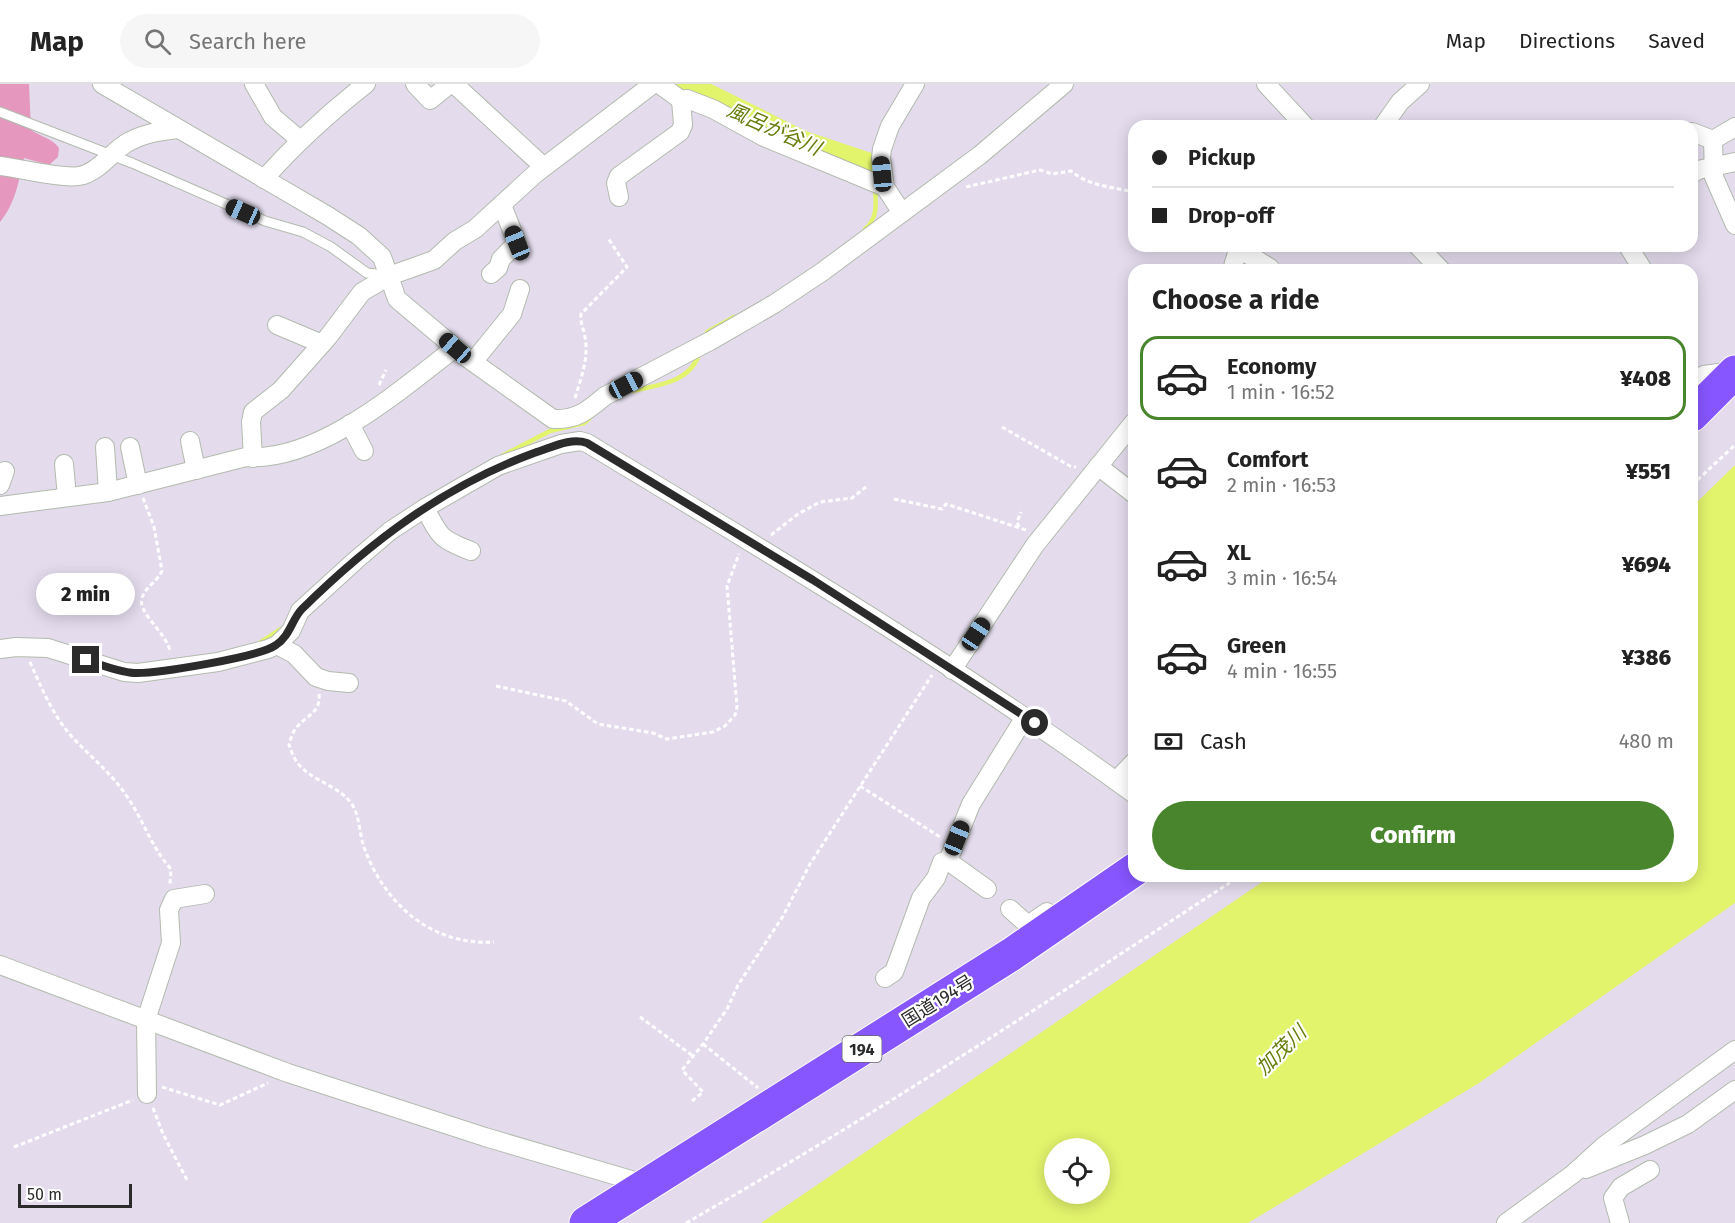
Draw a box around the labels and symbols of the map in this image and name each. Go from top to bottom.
water label: 風呂が谷川 [723,98,826,161]
car [871,155,893,193]
car [223,196,263,228]
car [502,223,532,263]
car [436,329,474,367]
car [606,369,646,401]
callout: 2 min [36,573,136,615]
car [958,614,994,654]
route end [72,646,99,673]
route start [1021,709,1048,736]
car [942,818,972,858]
street label: 国道194号 [898,970,978,1032]
water label: 加茂川 [1251,1019,1312,1079]
road number: 194 [842,1036,882,1062]
scale bar [18,1181,132,1208]

